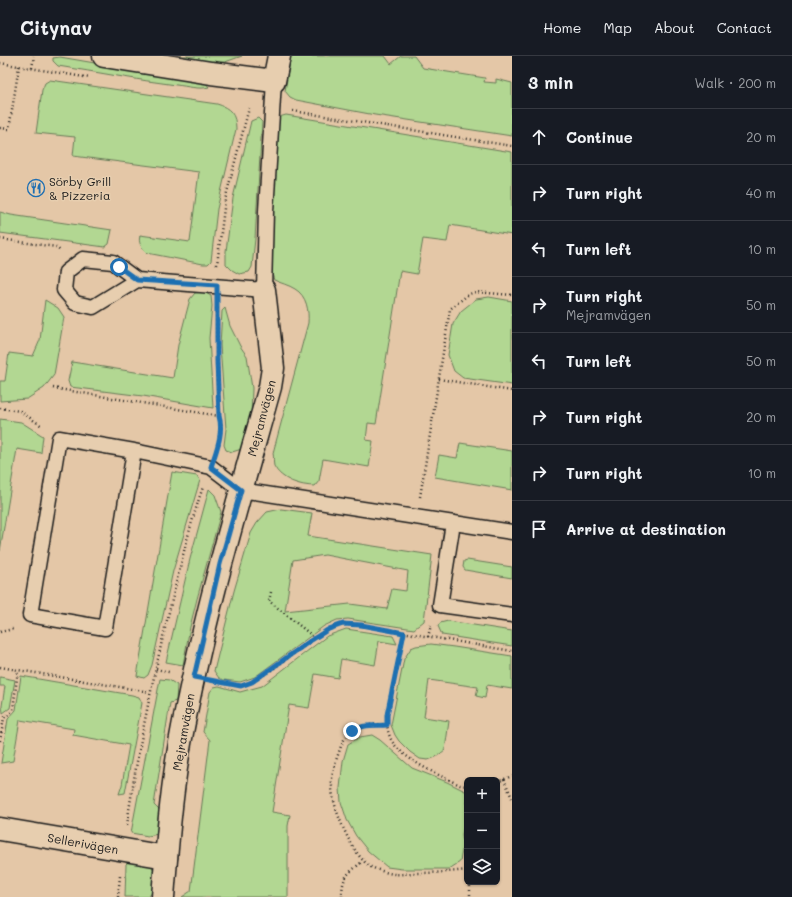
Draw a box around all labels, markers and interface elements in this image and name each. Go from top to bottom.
text: Citynav [20,15,92,40]
text: Home [543,18,581,37]
text: Map [603,18,632,37]
text: About [654,18,695,37]
text: Contact [717,18,772,37]
text: 3 min [528,71,573,93]
text: Walk · 200 m [695,74,776,91]
icon: ahead [528,126,550,148]
text: Continue [566,127,633,147]
text: 20 m [746,128,776,145]
place label: Sörby Grill & Pizzeria [49,173,111,203]
restaurant icon: Sörby Grill & Pizzeria [26,178,46,198]
icon: right [528,182,550,204]
text: Turn right [566,183,643,203]
text: 40 m [746,184,776,201]
icon: left [528,238,550,260]
text: Turn left [566,239,631,259]
text: 10 m [748,240,776,257]
route start [110,258,128,276]
text: Turn right [566,286,643,306]
icon: right [528,294,550,316]
text: 50 m [746,296,776,313]
text: Mejramvägen [566,306,651,323]
icon: left [528,350,550,372]
text: Turn left [566,351,631,371]
text: 50 m [746,352,776,369]
street label: Mejramvägen [243,378,279,458]
icon: right [528,406,550,428]
text: Turn right [566,407,643,427]
text: 20 m [746,408,776,425]
icon: right [528,462,550,484]
text: Turn right [566,463,643,483]
text: 10 m [748,464,776,481]
icon: arrive [528,518,550,540]
text: Arrive at destination [566,519,726,539]
street label: Mejramvägen [168,692,198,772]
route end [343,722,361,740]
map controls [464,777,500,885]
button: + [464,777,500,813]
button: − [464,813,500,849]
street label: Sellerivägen [46,829,120,857]
button: layers [464,849,500,885]

